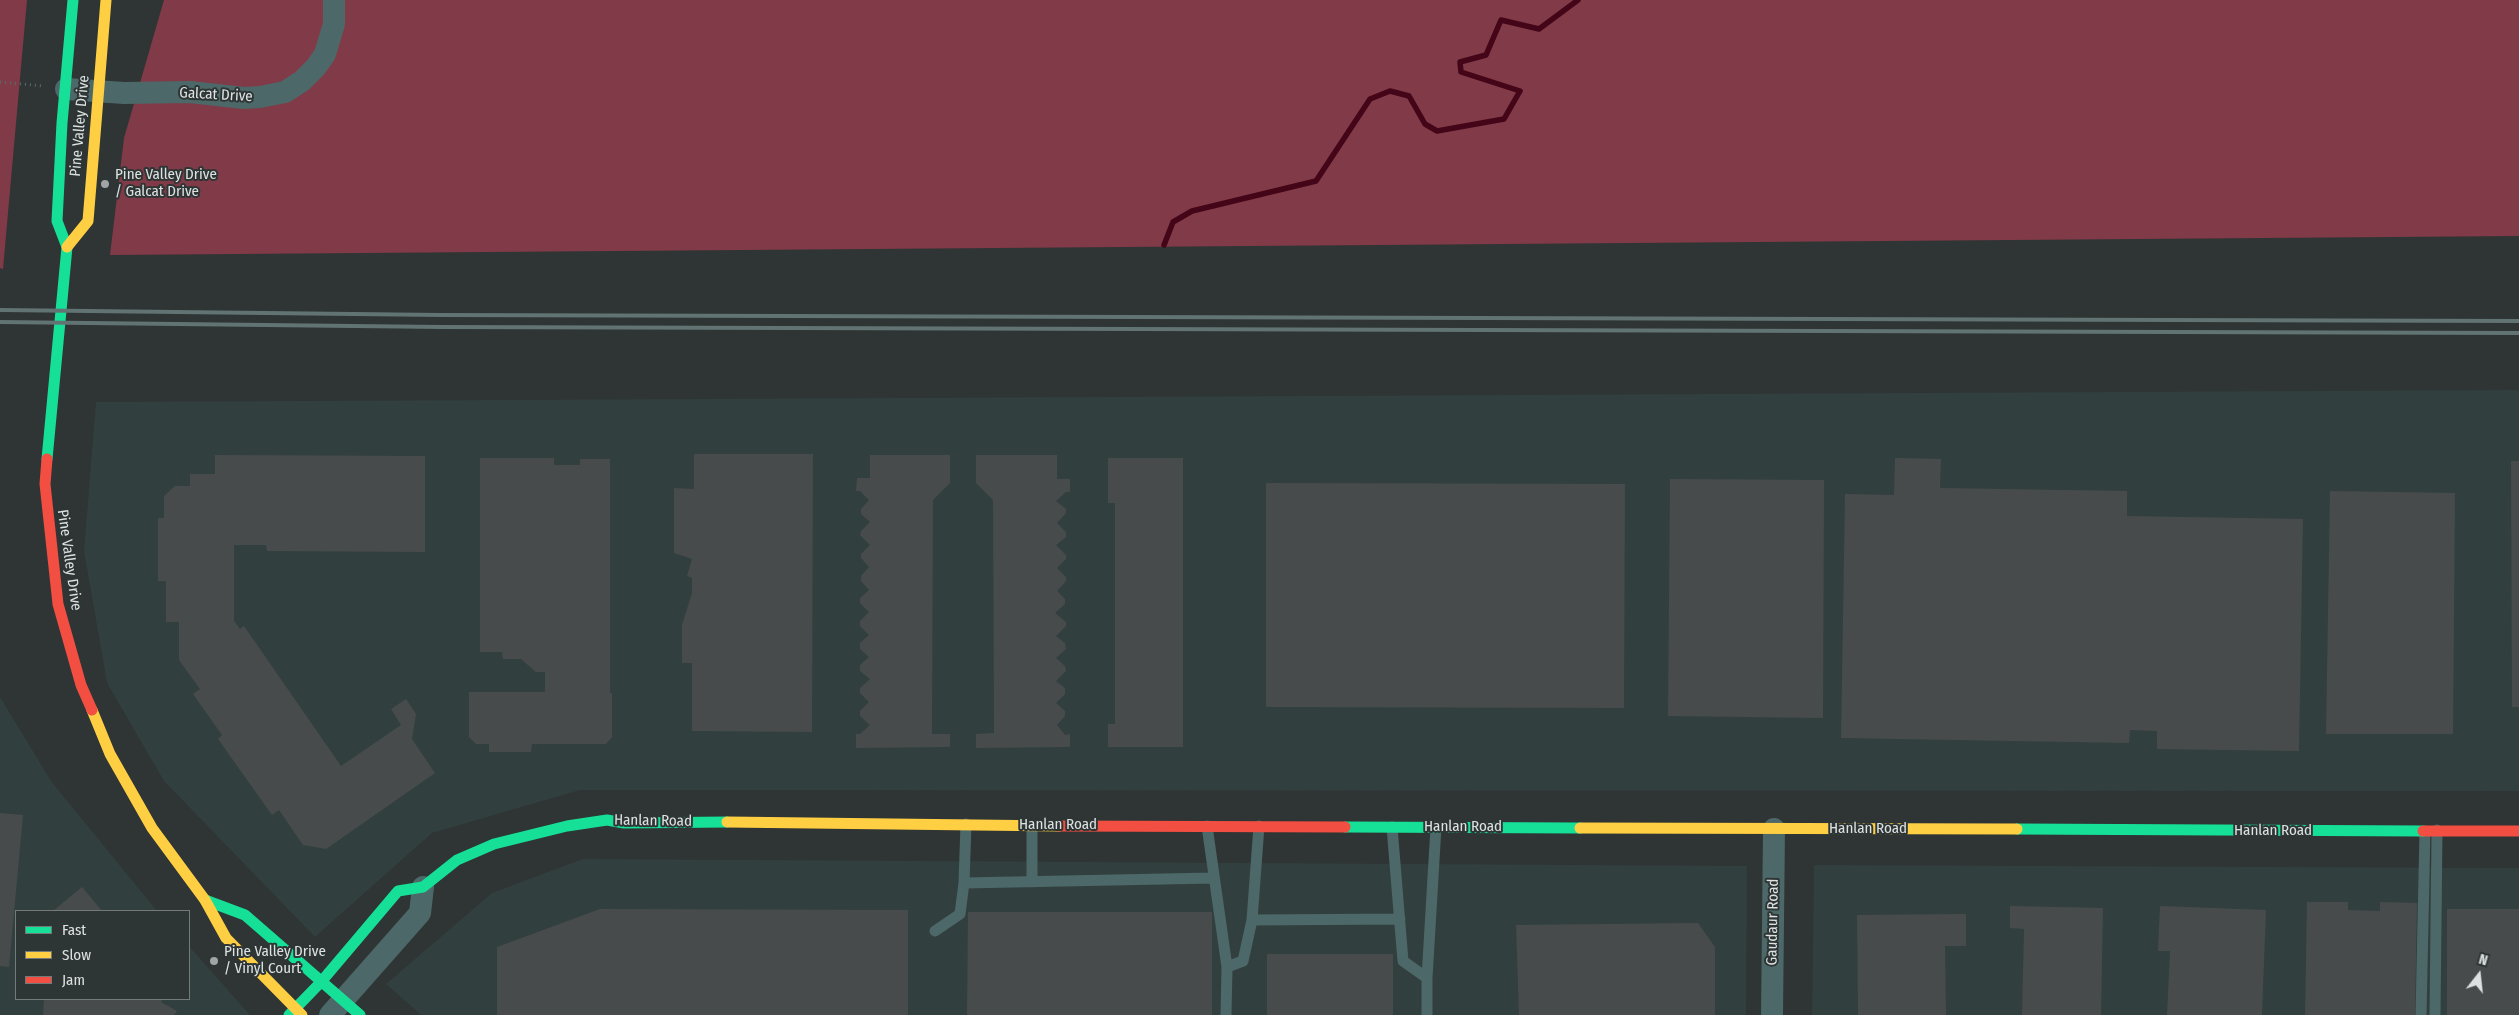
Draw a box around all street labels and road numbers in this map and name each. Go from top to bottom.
street label: Pine Valley Drive [67,74,93,178]
street label: Galcat Drive [179,84,253,106]
street label: Pine Valley Drive [53,508,85,612]
street label: Hanlan Road [614,811,692,831]
street label: Hanlan Road [1019,816,1097,834]
street label: Hanlan Road [1424,818,1502,836]
street label: Hanlan Road [1829,820,1907,838]
street label: Hanlan Road [2234,822,2312,840]
street label: Gaudaur Road [1763,878,1783,966]

